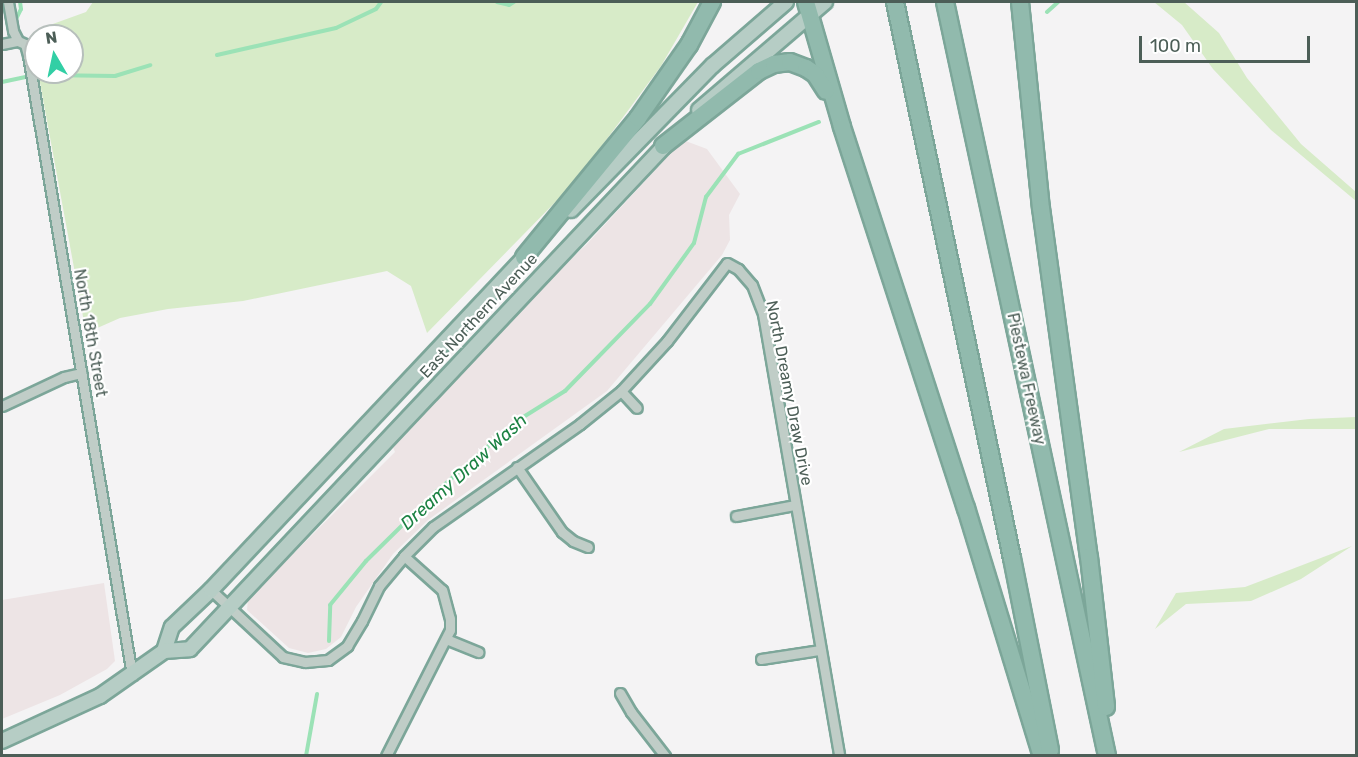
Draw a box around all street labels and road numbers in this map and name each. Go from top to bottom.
street label: East Northern Avenue [416,250,542,382]
street label: North 18th Street [69,268,111,398]
street label: North Dreamy Draw Drive [762,299,816,487]
street label: Piestewa Freeway [1003,311,1049,447]

